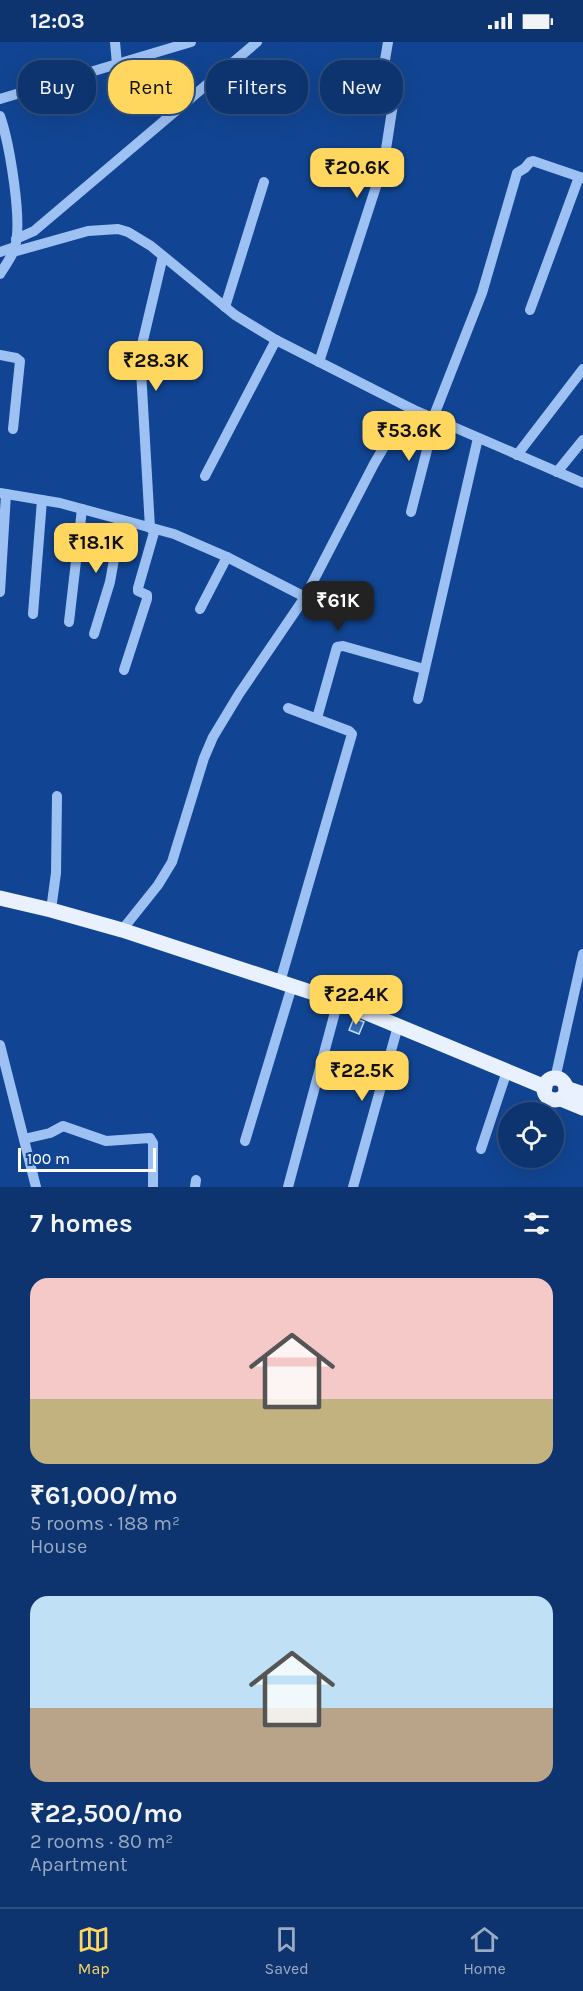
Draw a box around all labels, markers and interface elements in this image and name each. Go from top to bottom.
text: 12:03 [30,8,85,34]
chip: Buy [18,60,96,114]
chip: Rent [108,60,194,114]
chip: Filters [206,60,308,114]
chip: New [320,60,403,114]
pin: ₹20.6K [308,148,406,199]
text: ₹20.6K [324,156,390,179]
pin: ₹28.3K [107,341,205,392]
text: ₹28.3K [123,349,189,372]
pin: ₹53.6K [360,411,458,462]
text: ₹53.6K [376,419,442,442]
pin: ₹18.1K [47,523,145,574]
text: ₹18.1K [68,531,124,554]
pin: ₹61K [302,581,374,632]
text: ₹61K [316,589,360,612]
pin: ₹22.4K [307,975,405,1026]
text: ₹22.4K [324,983,388,1006]
pin: ₹22.5K [313,1051,411,1102]
text: ₹22.5K [330,1059,394,1082]
map controls [498,1102,564,1168]
button: locate [498,1102,564,1168]
scale bar [18,1145,156,1172]
text: 100 m [27,1149,70,1168]
icon: filters [520,1207,553,1240]
text: 7 homes [30,1208,133,1239]
icon: home [238,1317,346,1425]
text: ₹61,000/mo [30,1480,178,1511]
text: 5 rooms · 188 m² [30,1512,180,1535]
text: House [30,1535,87,1558]
icon: home [238,1635,346,1743]
text: ₹22,500/mo [30,1798,183,1829]
text: 2 rooms · 80 m² [30,1830,173,1853]
text: Apartment [30,1853,128,1876]
tab: Map [77,1923,110,1978]
tab: Saved [265,1923,309,1978]
tab: Home [463,1923,506,1978]

